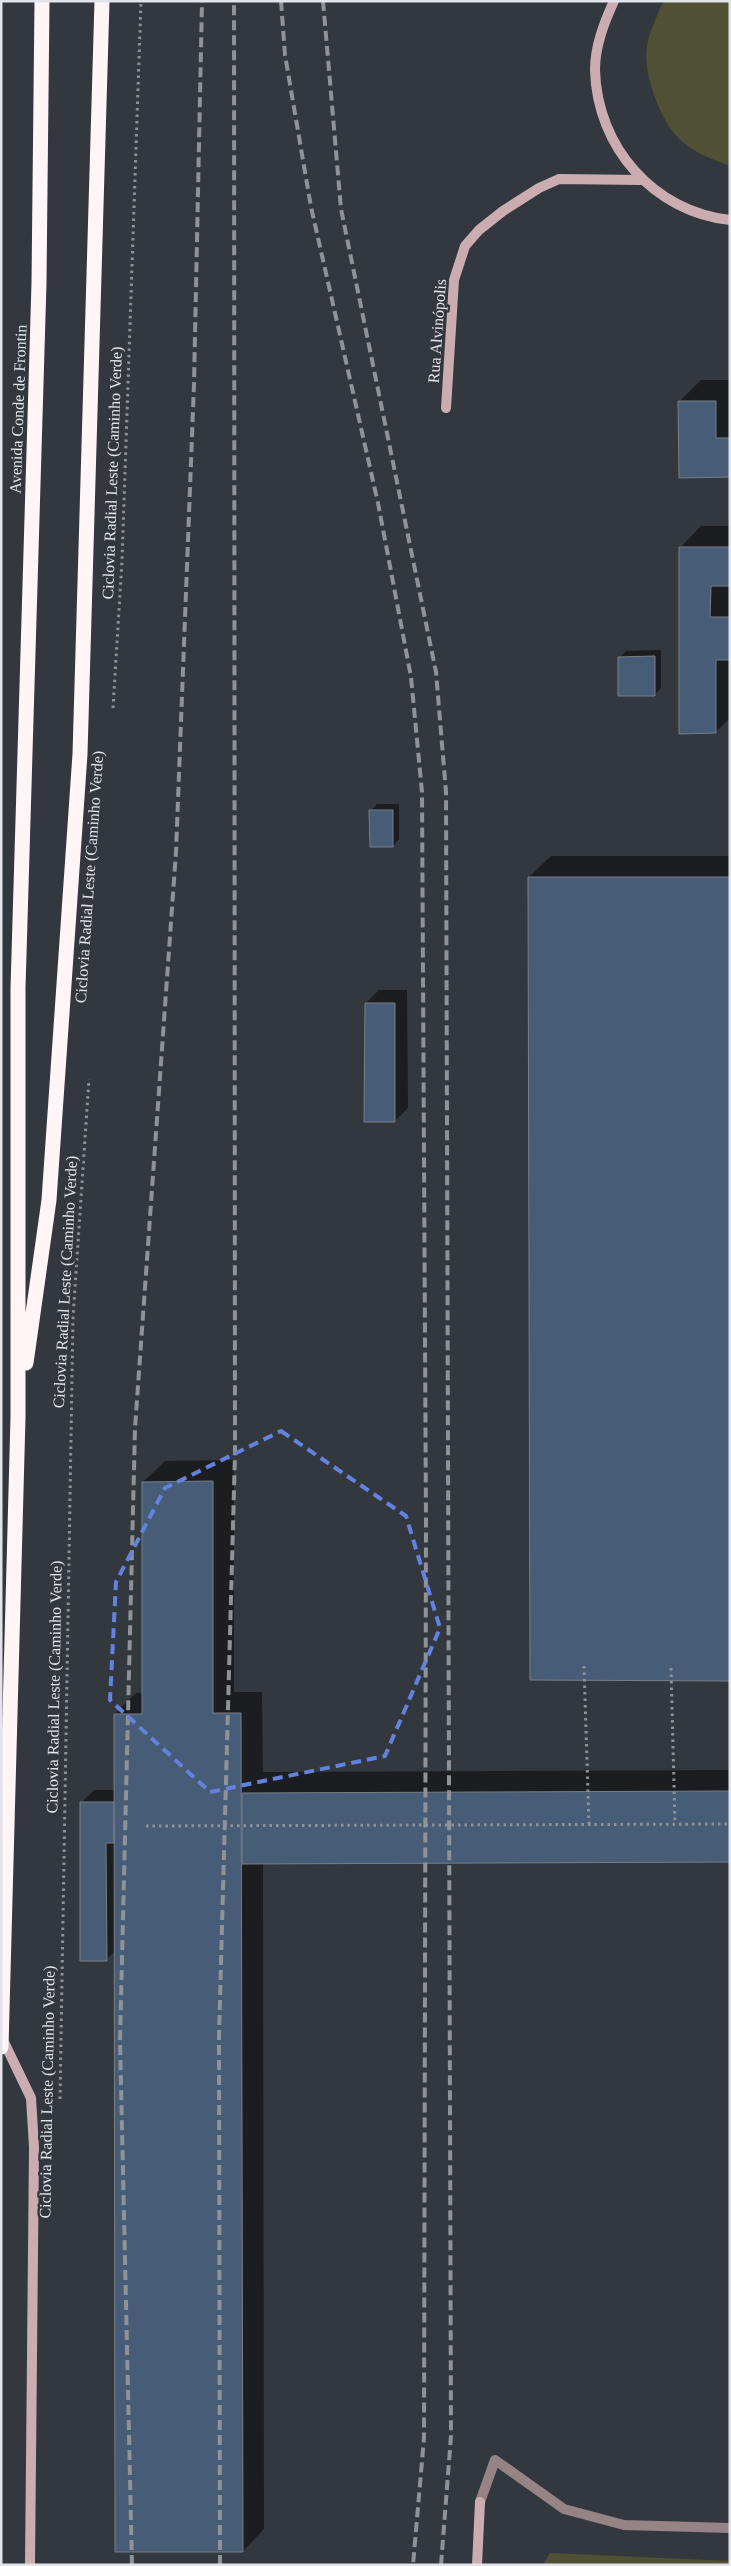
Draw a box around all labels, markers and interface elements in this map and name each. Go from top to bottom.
street label: Rua Alvinópolis [425,278,450,384]
street label: Avenida Conde de Frontin [7,324,29,494]
street label: Ciclovia Radial Leste (Caminho Verde) [99,346,126,600]
street label: Ciclovia Radial Leste (Caminho Verde) [72,750,107,1004]
street label: Ciclovia Radial Leste (Caminho Verde) [50,1155,81,1409]
street label: Ciclovia Radial Leste (Caminho Verde) [43,1560,66,1814]
street label: Ciclovia Radial Leste (Caminho Verde) [36,1965,59,2219]

